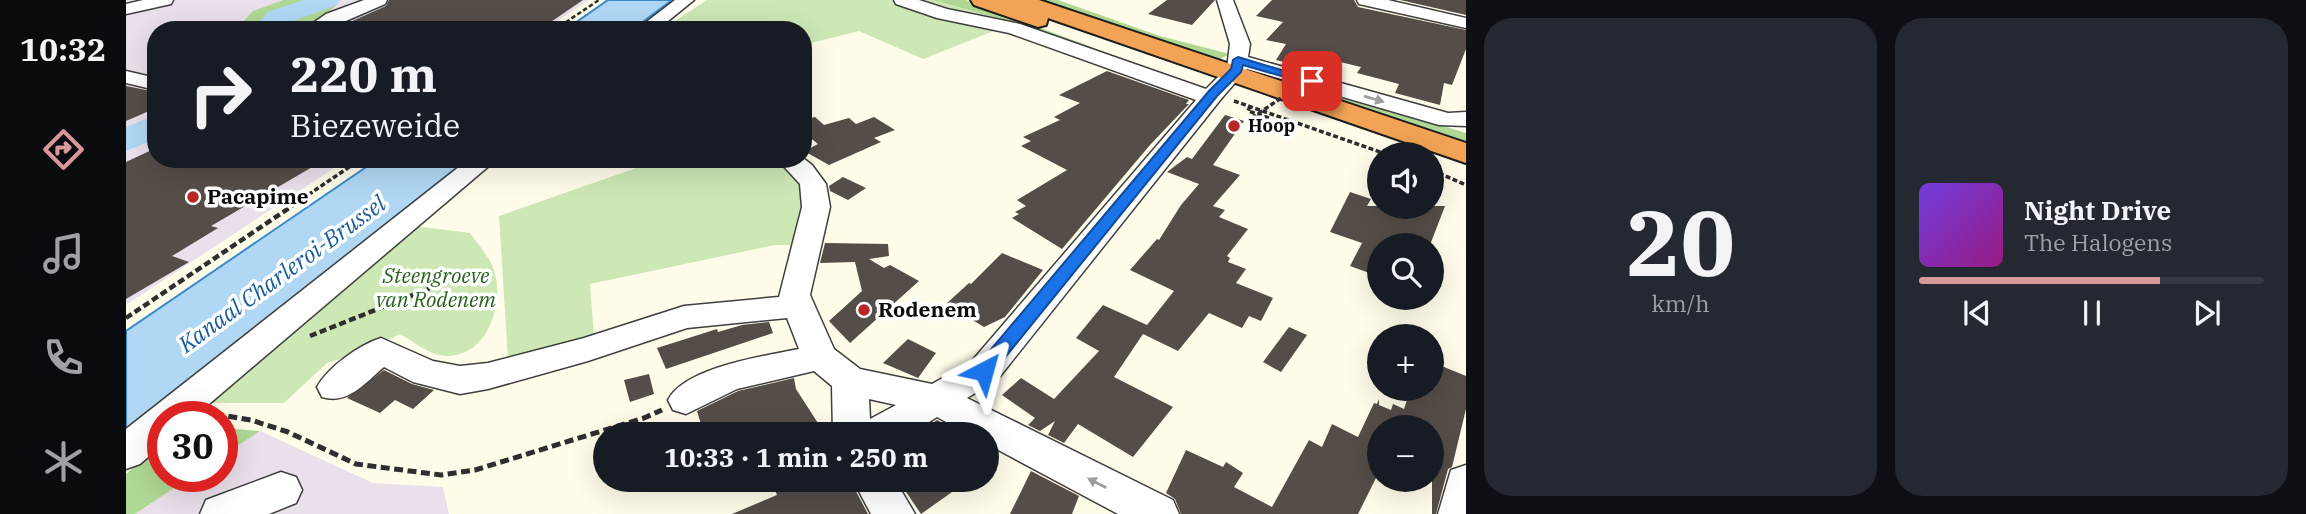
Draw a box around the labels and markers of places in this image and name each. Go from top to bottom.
pin [1282,51,1342,111]
place label: Hoop [1248,114,1295,137]
marker: Hoop [1226,118,1242,134]
place label: Pacapime [207,182,309,210]
marker: Pacapime [185,189,201,205]
place label: Rodenem [878,295,977,323]
marker: Rodenem [856,302,872,318]

